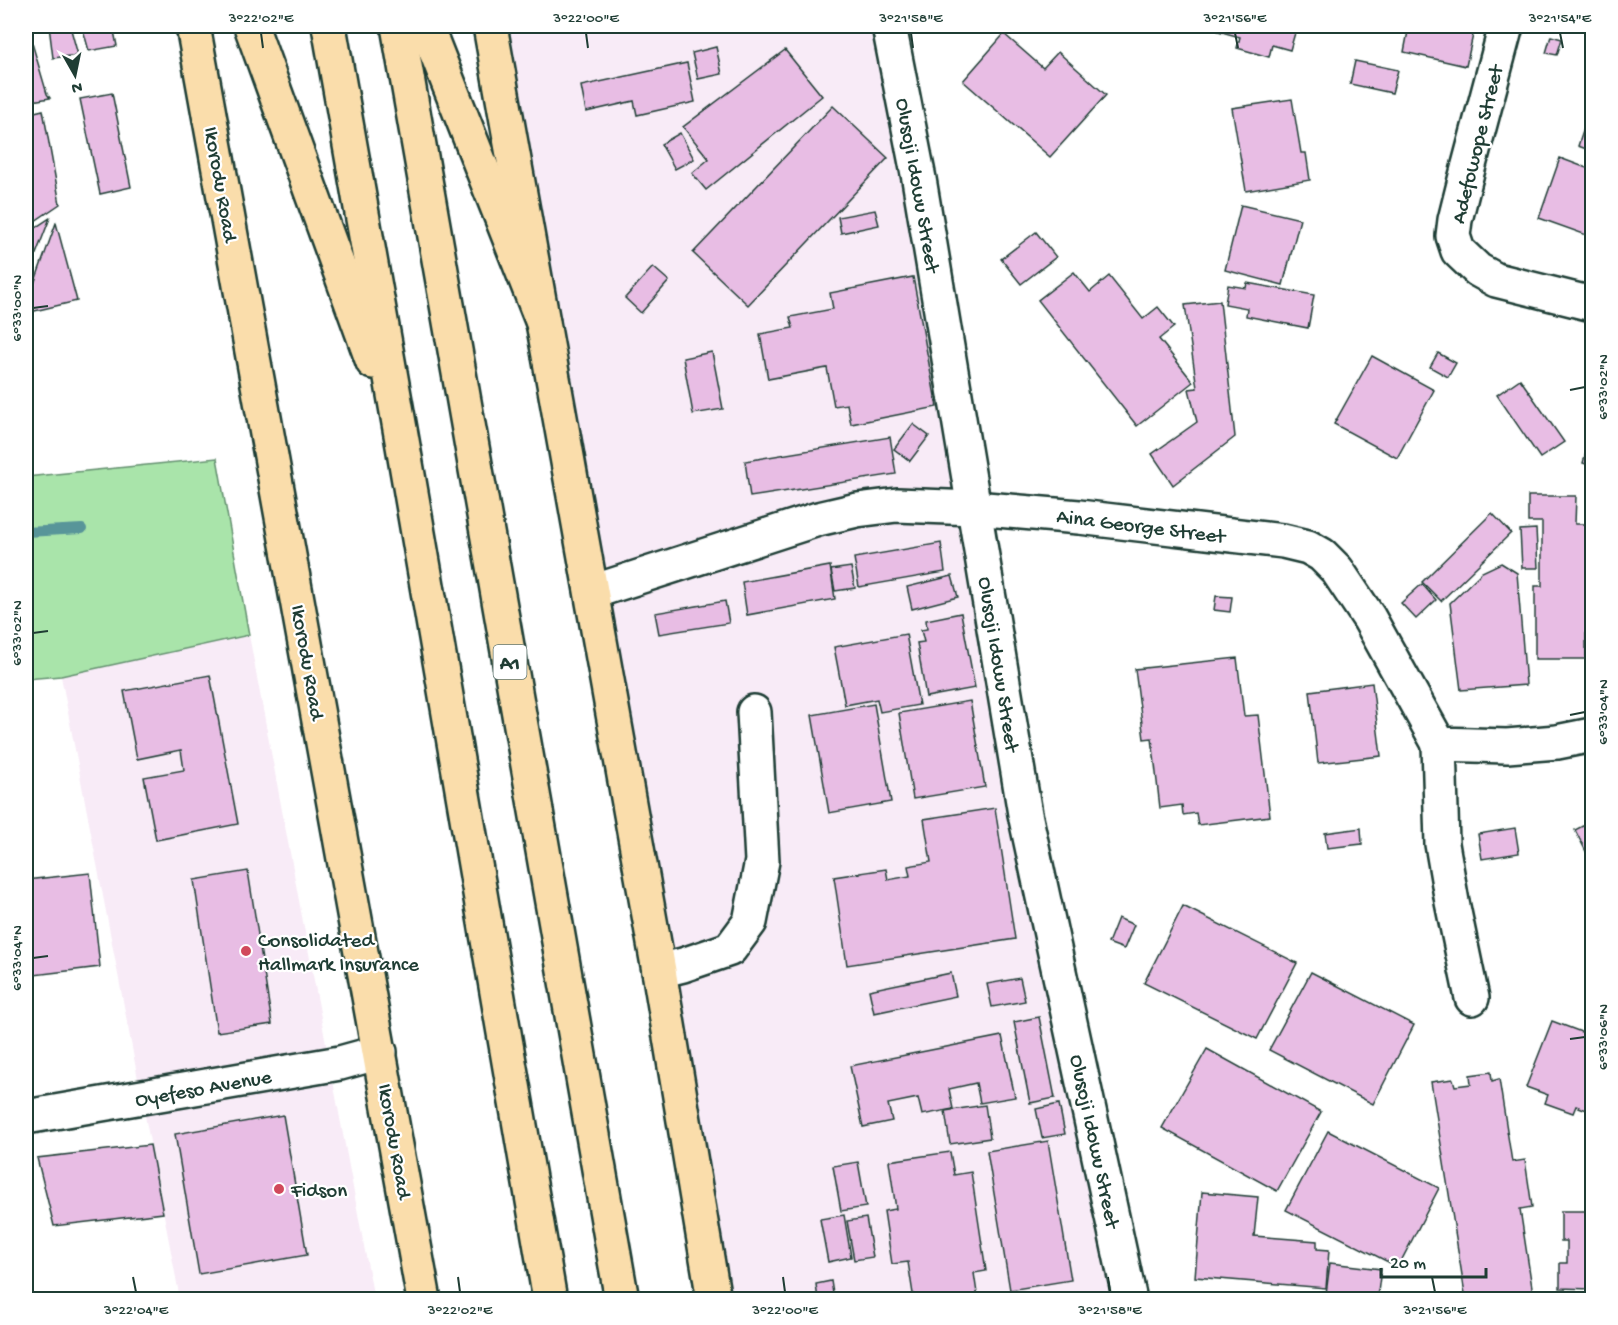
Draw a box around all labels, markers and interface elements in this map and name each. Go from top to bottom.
text: 3°22'02"E [228,10,294,28]
text: 3°22'00"E [552,10,619,28]
text: 3°21'58"E [878,10,943,28]
text: 3°21'56"E [1203,10,1267,28]
text: 3°21'54"E [1528,10,1592,28]
north arrow [45,45,105,105]
street label: Adefowope Street [1448,61,1512,227]
text: N [70,76,83,97]
street label: Olusoji Idowu Street [888,96,944,277]
street label: Ikorodu Road [196,125,241,246]
text: 6°33'00"N [9,274,27,341]
text: 6°33'02"N [1595,354,1613,420]
street label: Aina George Street [1055,506,1229,552]
street label: Olusoji Idowu Street [970,575,1023,756]
text: 6°33'02"N [9,600,27,666]
street label: Ikorodu Road [283,603,328,724]
road number: A1 [494,645,526,679]
text: 6°33'04"N [1595,679,1613,745]
text: 6°33'04"N [9,925,27,991]
place label: Consolidated Hallmark Insurance [258,930,420,979]
marker: Consolidated Hallmark Insurance [239,944,253,958]
text: 6°33'06"N [1595,1004,1613,1070]
street label: Olusoji Idowu Street [1062,1053,1124,1233]
street label: Oyefeso Avenue [134,1066,275,1115]
street label: Ikorodu Road [370,1082,415,1203]
place label: Fidson [290,1180,347,1205]
marker: Fidson [272,1182,286,1196]
scale bar [1381,1241,1486,1279]
text: 20 m [1390,1254,1426,1275]
text: 3°22'04"E [103,1302,169,1320]
text: 3°22'02"E [427,1302,493,1320]
text: 3°22'00"E [751,1302,818,1320]
text: 3°21'58"E [1077,1302,1142,1320]
text: 3°21'56"E [1403,1302,1467,1320]

